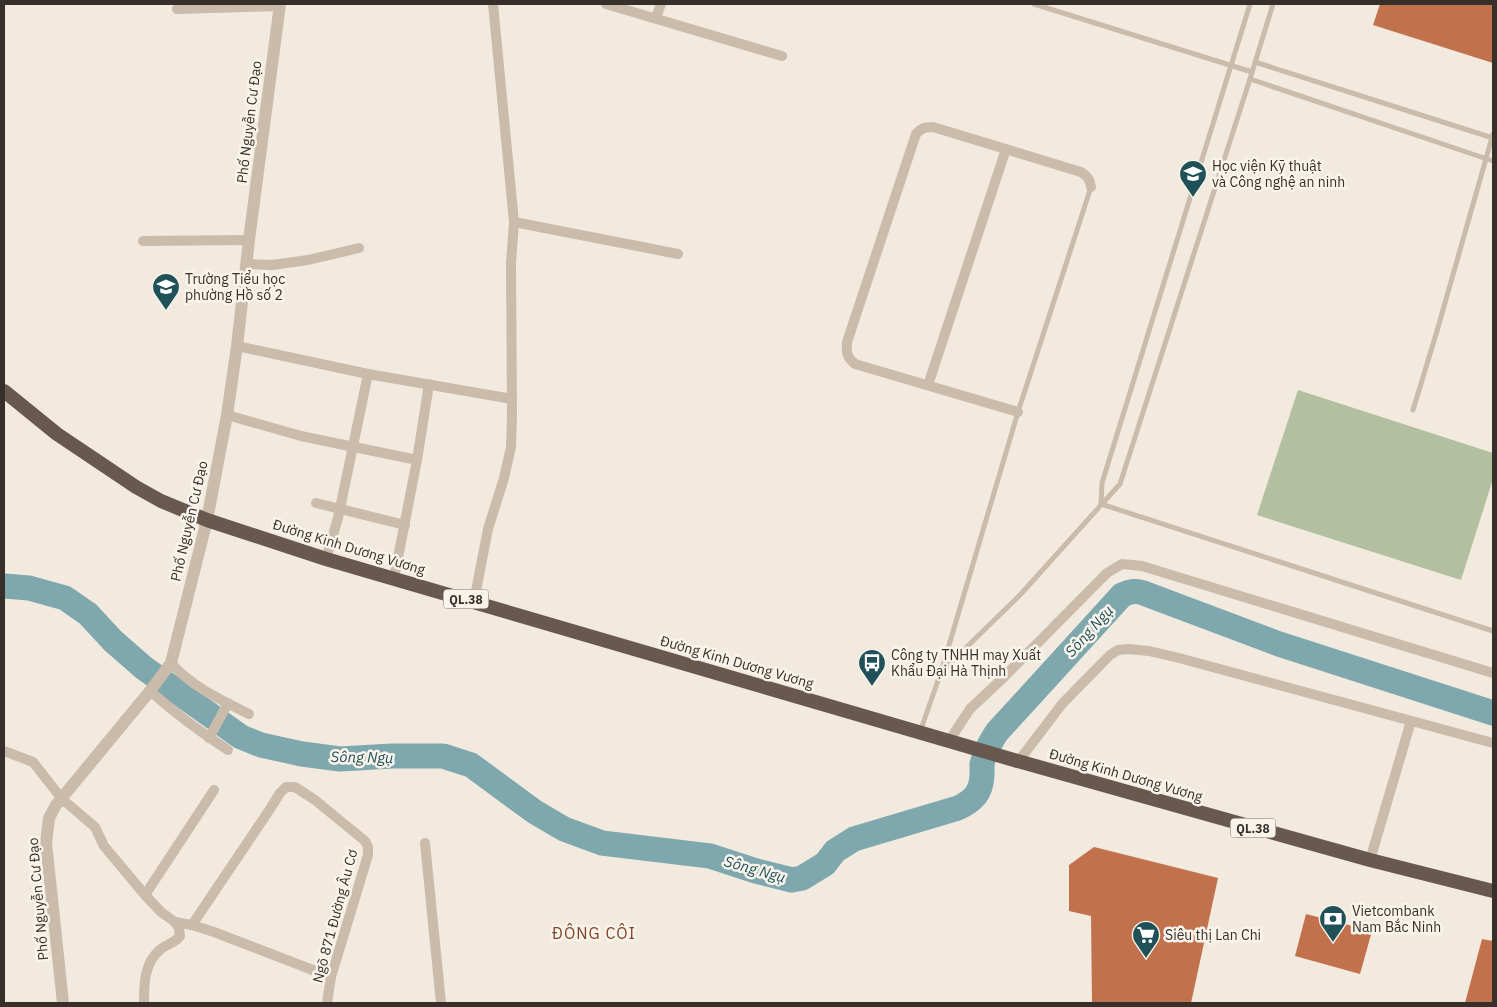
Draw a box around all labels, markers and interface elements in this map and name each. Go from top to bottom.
street label: Phố Nguyễn Cư Đạo [233,60,265,184]
place label: Học viện Kỹ thuật và Công nghệ an ninh [1212,157,1345,191]
school or university icon: Học viện Kỹ thuật và Công nghệ an ninh [1178,159,1208,198]
place label: Trường Tiểu học phường Hồ số 2 [185,270,285,304]
school or university icon: Trường Tiểu học phường Hồ số 2 [151,272,181,311]
street label: Phố Nguyễn Cư Đạo [166,459,212,583]
street label: Đường Kinh Dương Vương [270,515,428,579]
road number: QL.38 [444,590,488,608]
water label: Sông Ngụ [1061,601,1117,661]
street label: Đường Kinh Dương Vương [658,631,816,693]
place label: Công ty TNHH may Xuất Khẩu Đại Hà Thịnh [891,646,1041,680]
bus stop icon: Công ty TNHH may Xuất Khẩu Đại Hà Thịnh [857,648,887,687]
street label: Đường Kinh Dương Vương [1047,744,1205,806]
water label: Sông Ngụ [330,747,394,767]
road number: QL.38 [1230,818,1276,838]
street label: Phố Nguyễn Cư Đạo [24,837,52,961]
street label: Ngõ 871 Đường Âu Cơ [309,847,362,985]
water label: Sông Ngụ [722,851,788,887]
place label: Vietcombank Nam Bắc Ninh [1352,902,1441,936]
bank icon: Vietcombank Nam Bắc Ninh [1318,904,1348,943]
supermarket icon: Siêu thị Lan Chi [1131,920,1161,959]
district label: ĐÔNG CÔI [552,923,636,943]
place label: Siêu thị Lan Chi [1165,926,1261,944]

